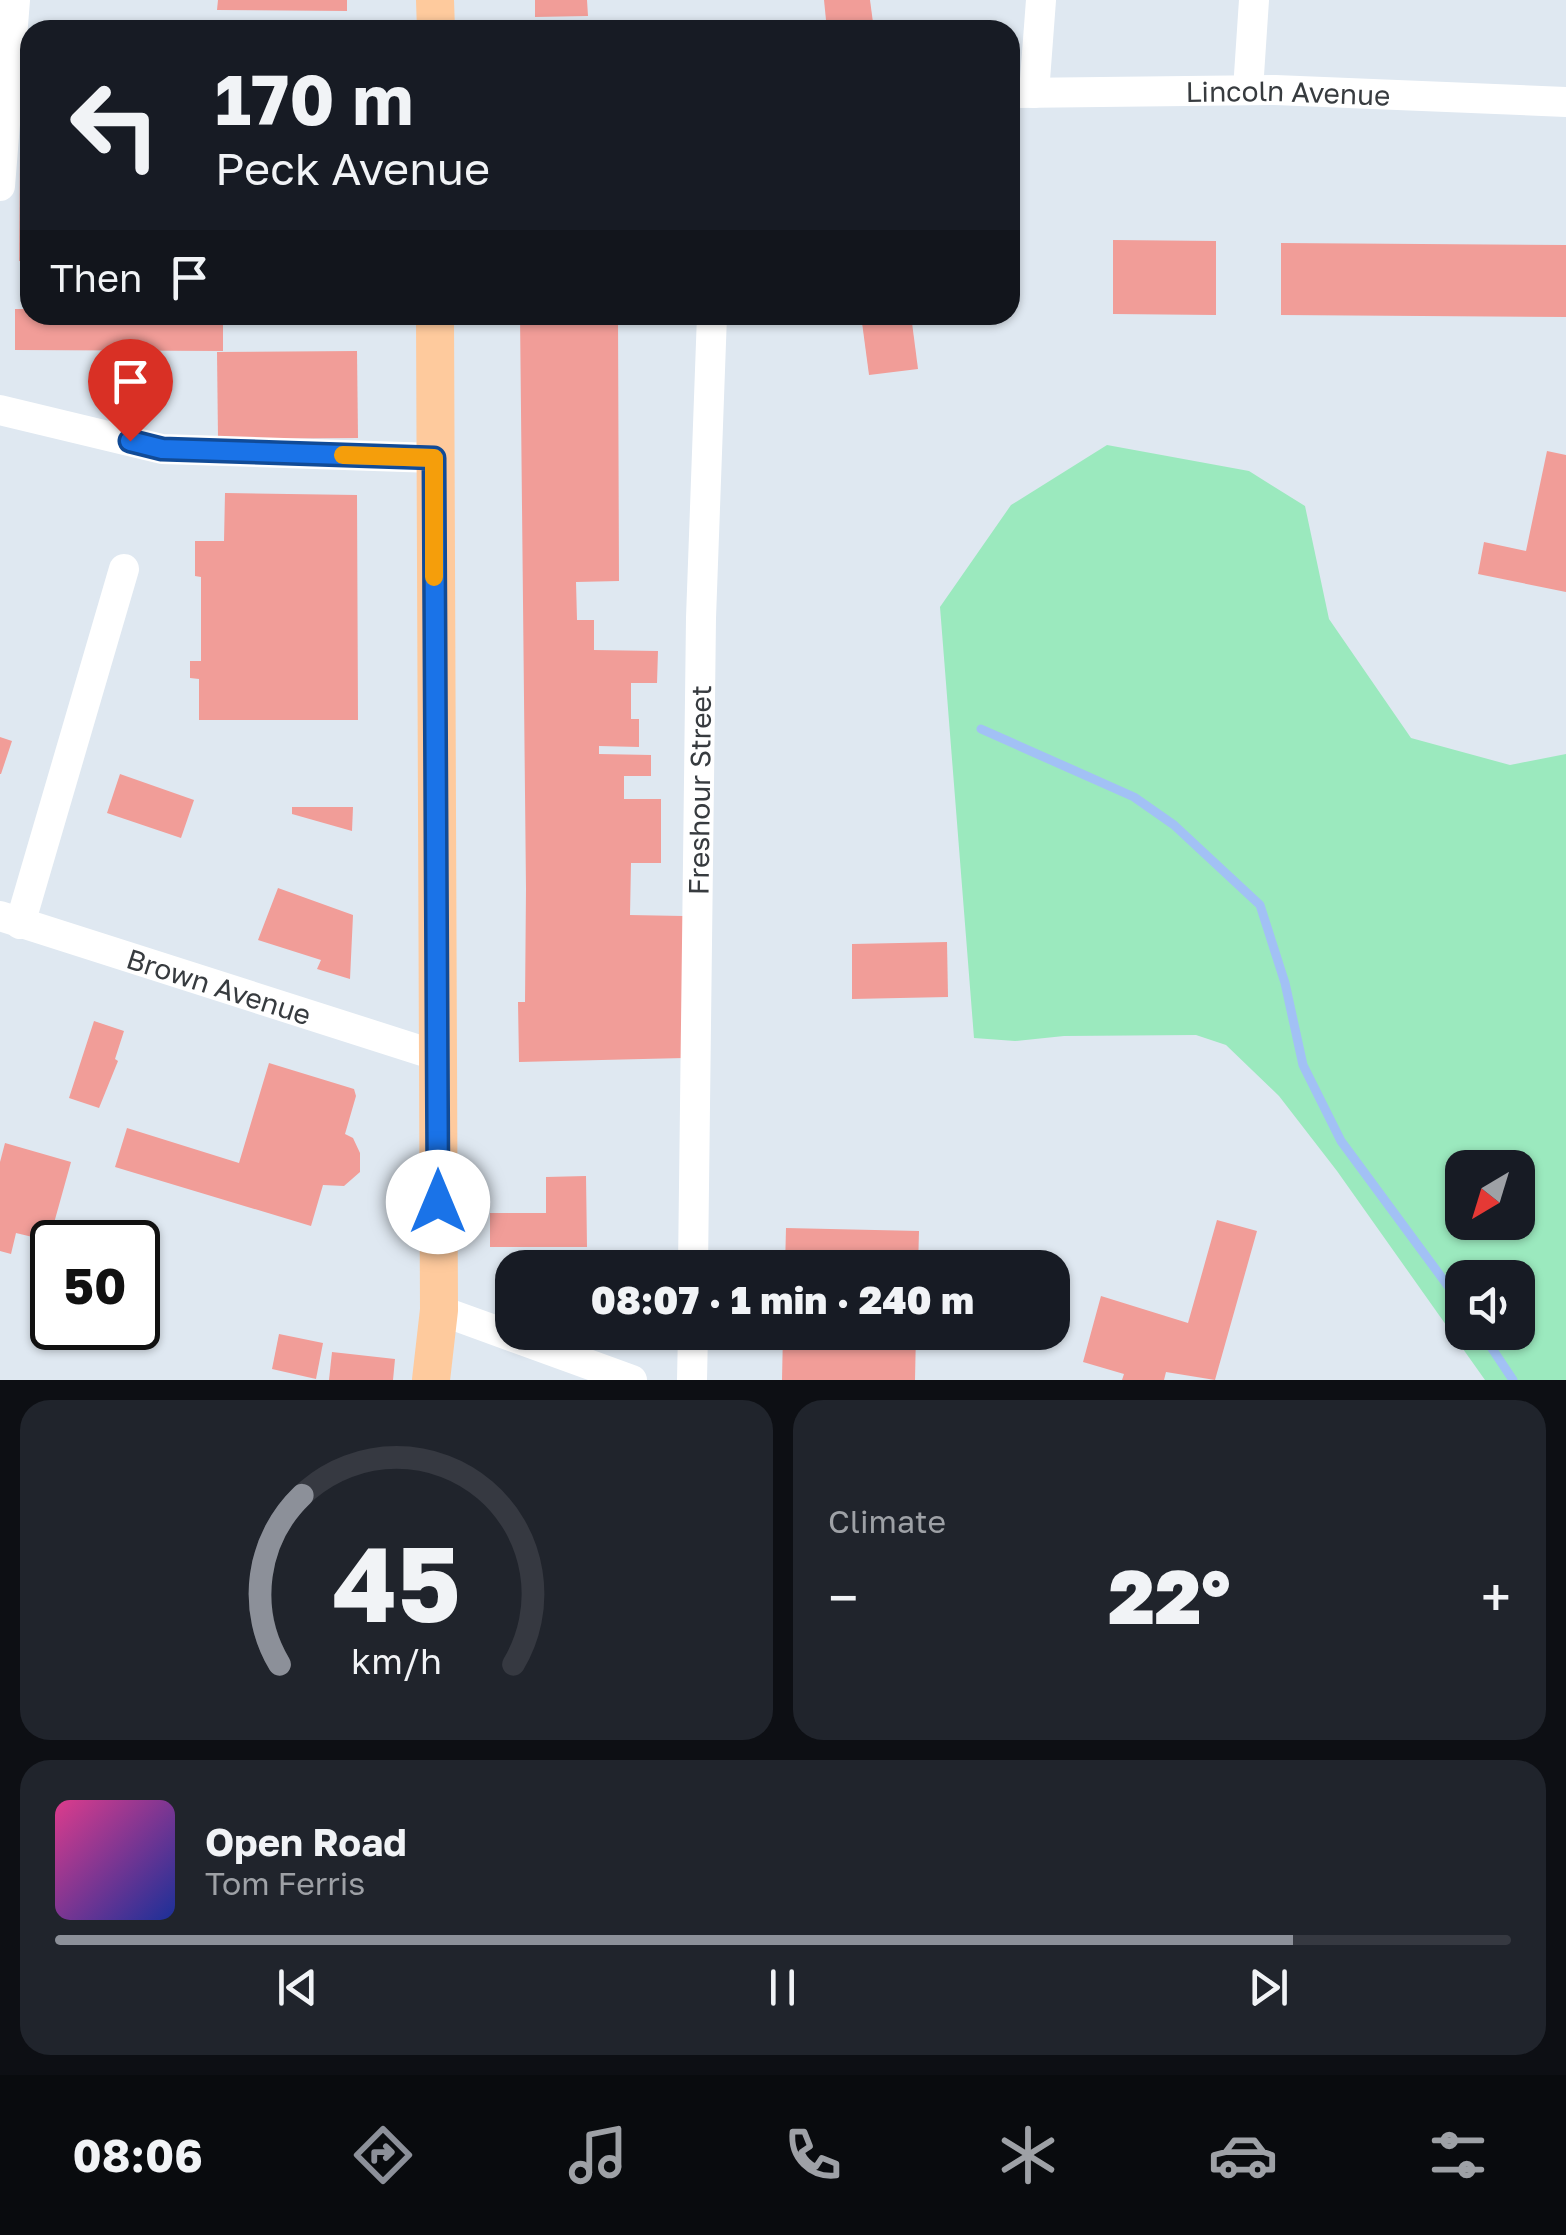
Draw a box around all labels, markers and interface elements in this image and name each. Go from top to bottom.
text: 170 m [215,56,413,140]
icon: left [50,60,180,190]
street label: Lincoln Avenue [1185,73,1391,111]
text: Peck Avenue [215,141,490,195]
icon: arrive [162,250,217,305]
text: Then [50,255,142,300]
pin [88,339,173,442]
icon: arrive [103,354,158,409]
street label: Freshour Street [681,685,717,895]
street label: Brown Avenue [123,941,315,1031]
position arrow [386,1150,490,1254]
north arrow [1445,1150,1535,1240]
map controls [1445,1150,1535,1350]
speed limit sign: 50 [30,1220,160,1350]
button: sound [1445,1260,1535,1350]
text: 08:07 · 1 min · 240 m [591,1277,974,1322]
text: Climate [828,1502,946,1540]
text: 45 [332,1520,461,1645]
text: 22° [1108,1550,1231,1641]
text: − [828,1564,858,1630]
text: + [1481,1564,1511,1630]
text: km/h [351,1639,442,1682]
text: Open Road [205,1819,407,1864]
text: Tom Ferris [205,1864,365,1902]
icon: previous [270,1960,325,2015]
icon: pause [755,1960,810,2015]
icon: next [1241,1960,1296,2015]
icon: directions [348,2120,418,2190]
icon: music [563,2120,633,2190]
icon: phone [778,2120,848,2190]
icon: climate [993,2120,1063,2190]
icon: car [1208,2120,1278,2190]
icon: filters [1423,2120,1493,2190]
text: 08:06 [73,2128,203,2182]

